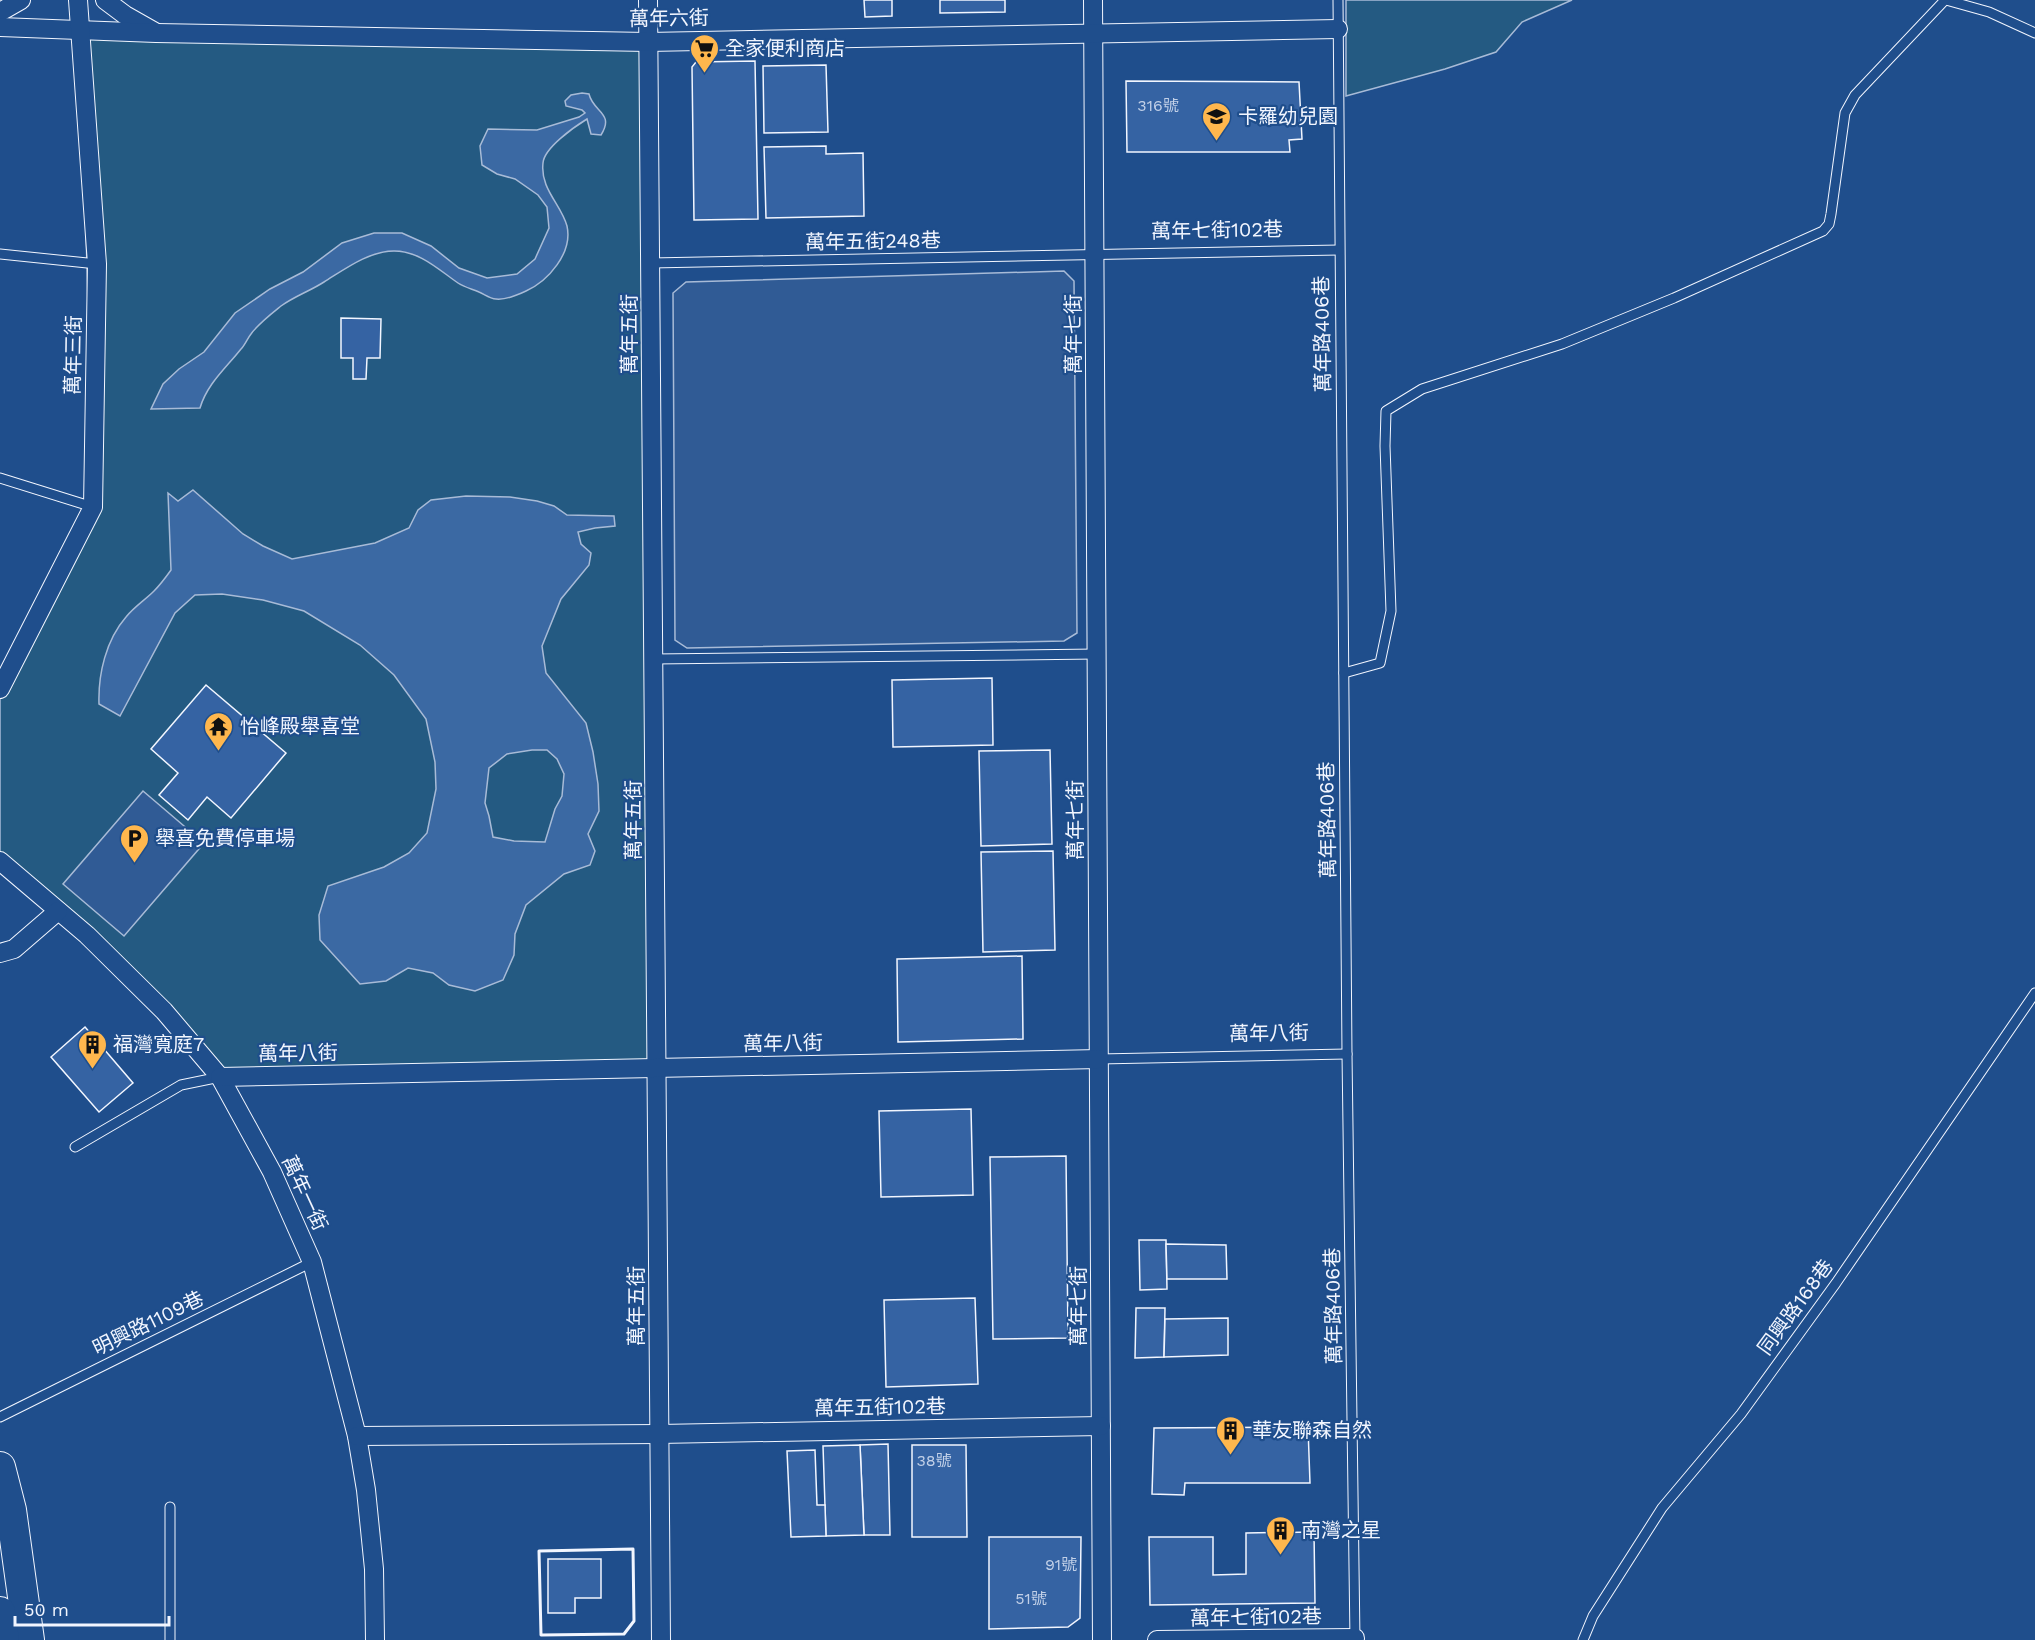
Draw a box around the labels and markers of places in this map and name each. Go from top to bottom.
supermarket icon: 全家便利商店 [688,32,720,74]
place label: 全家便利商店 [725,36,845,60]
school or university icon: 卡羅幼兒園 [1201,100,1233,142]
place label: 卡羅幼兒園 [1238,104,1338,128]
temple icon: 怡峰殿舉喜堂 [203,710,235,752]
place label: 怡峰殿舉喜堂 [240,714,360,738]
parking icon: 舉喜免費停車場 [118,822,150,864]
place label: 舉喜免費停車場 [155,826,295,850]
building icon: 福灣寬庭7 [76,1028,108,1070]
place label: 福灣寬庭7 [113,1032,204,1056]
building icon: 華友聯森自然 [1215,1414,1247,1456]
place label: 華友聯森自然 [1252,1418,1372,1442]
building icon: 南灣之星 [1264,1514,1296,1556]
place label: 南灣之星 [1301,1518,1381,1542]

